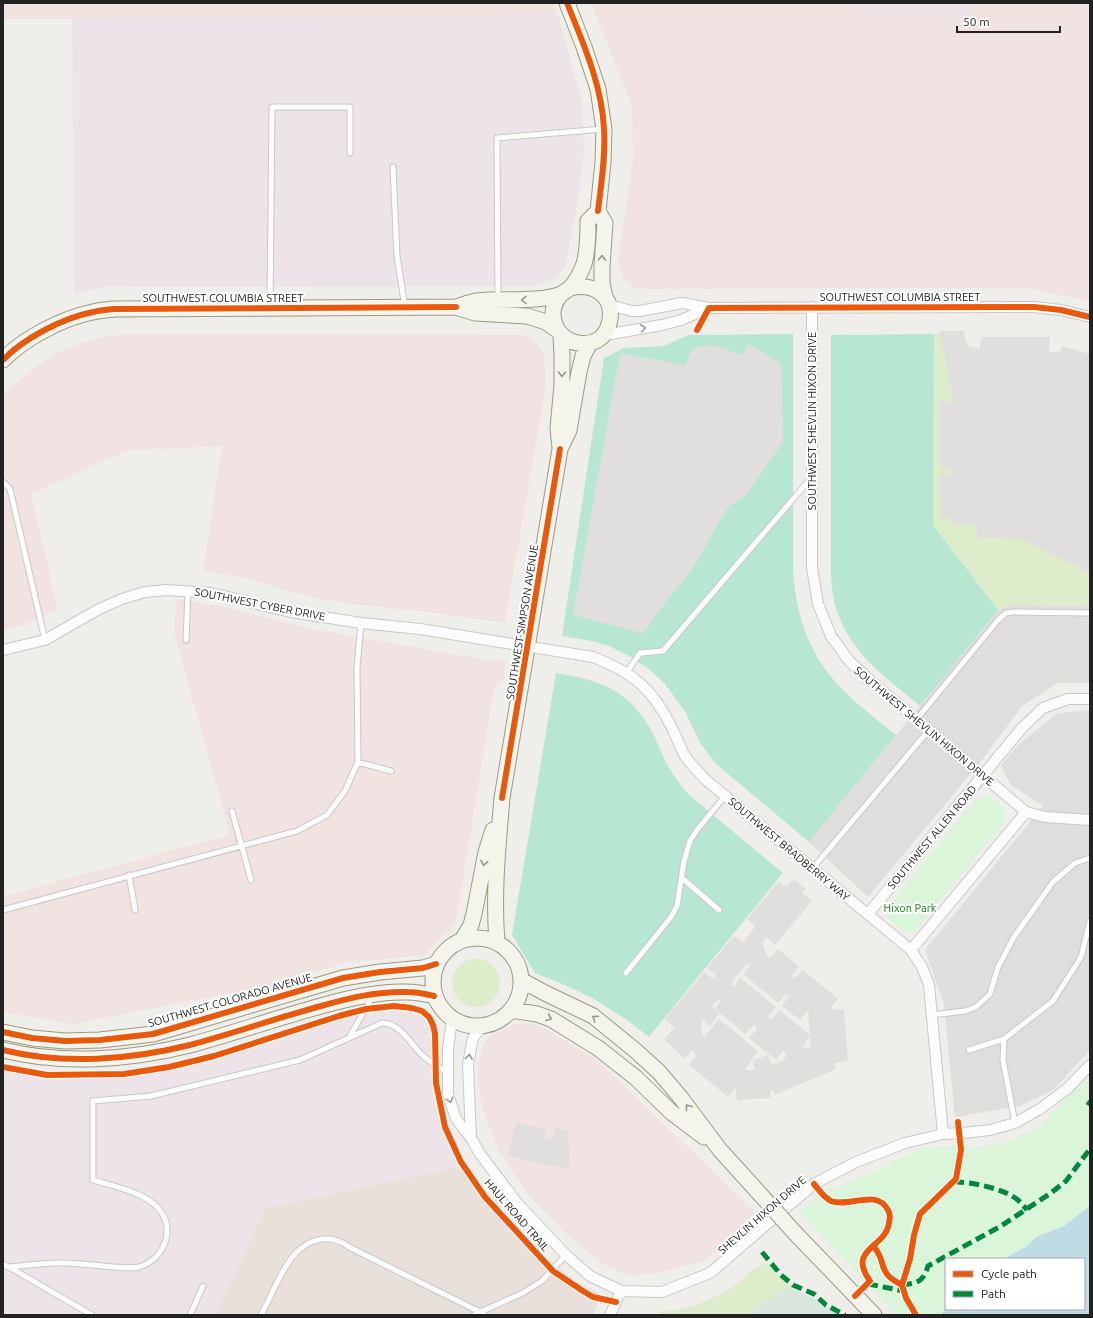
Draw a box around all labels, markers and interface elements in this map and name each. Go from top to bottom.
scale bar [957,8,1060,34]
text: 50 m [963,15,990,28]
one-way arrow [598,255,607,261]
street label: SOUTHWEST COLUMBIA STREET [820,291,980,303]
street label: SOUTHWEST COLUMBIA STREET [143,292,303,304]
one-way arrow [521,295,527,304]
one-way arrow [640,324,646,333]
street label: SOUTHWEST SHEVLIN HIXON DRIVE [806,332,818,510]
one-way arrow [558,371,566,377]
street label: SOUTHWEST SIMPSON AVENUE [504,544,540,700]
street label: SOUTHWEST CYBER DRIVE [194,585,326,623]
street label: SOUTHWEST SHEVLIN HIXON DRIVE [852,664,996,788]
street label: SOUTHWEST ALLEN ROAD [885,783,979,891]
street label: SOUTHWEST BRADBERRY WAY [726,795,852,903]
one-way arrow [481,859,489,866]
park label: Hixon Park [884,902,937,914]
street label: SOUTHWEST COLORADO AVENUE [147,971,313,1029]
one-way arrow [546,1014,553,1022]
one-way arrow [592,1016,599,1023]
one-way arrow [464,1054,473,1060]
one-way arrow [445,1096,454,1103]
one-way arrow [686,1105,693,1112]
street label: SHEVLIN HIXON DRIVE [716,1174,808,1256]
street label: HAUL ROAD TRAIL [482,1176,552,1254]
legend [945,1258,1085,1310]
text: Cycle path [981,1267,1037,1280]
text: Path [981,1287,1006,1300]

